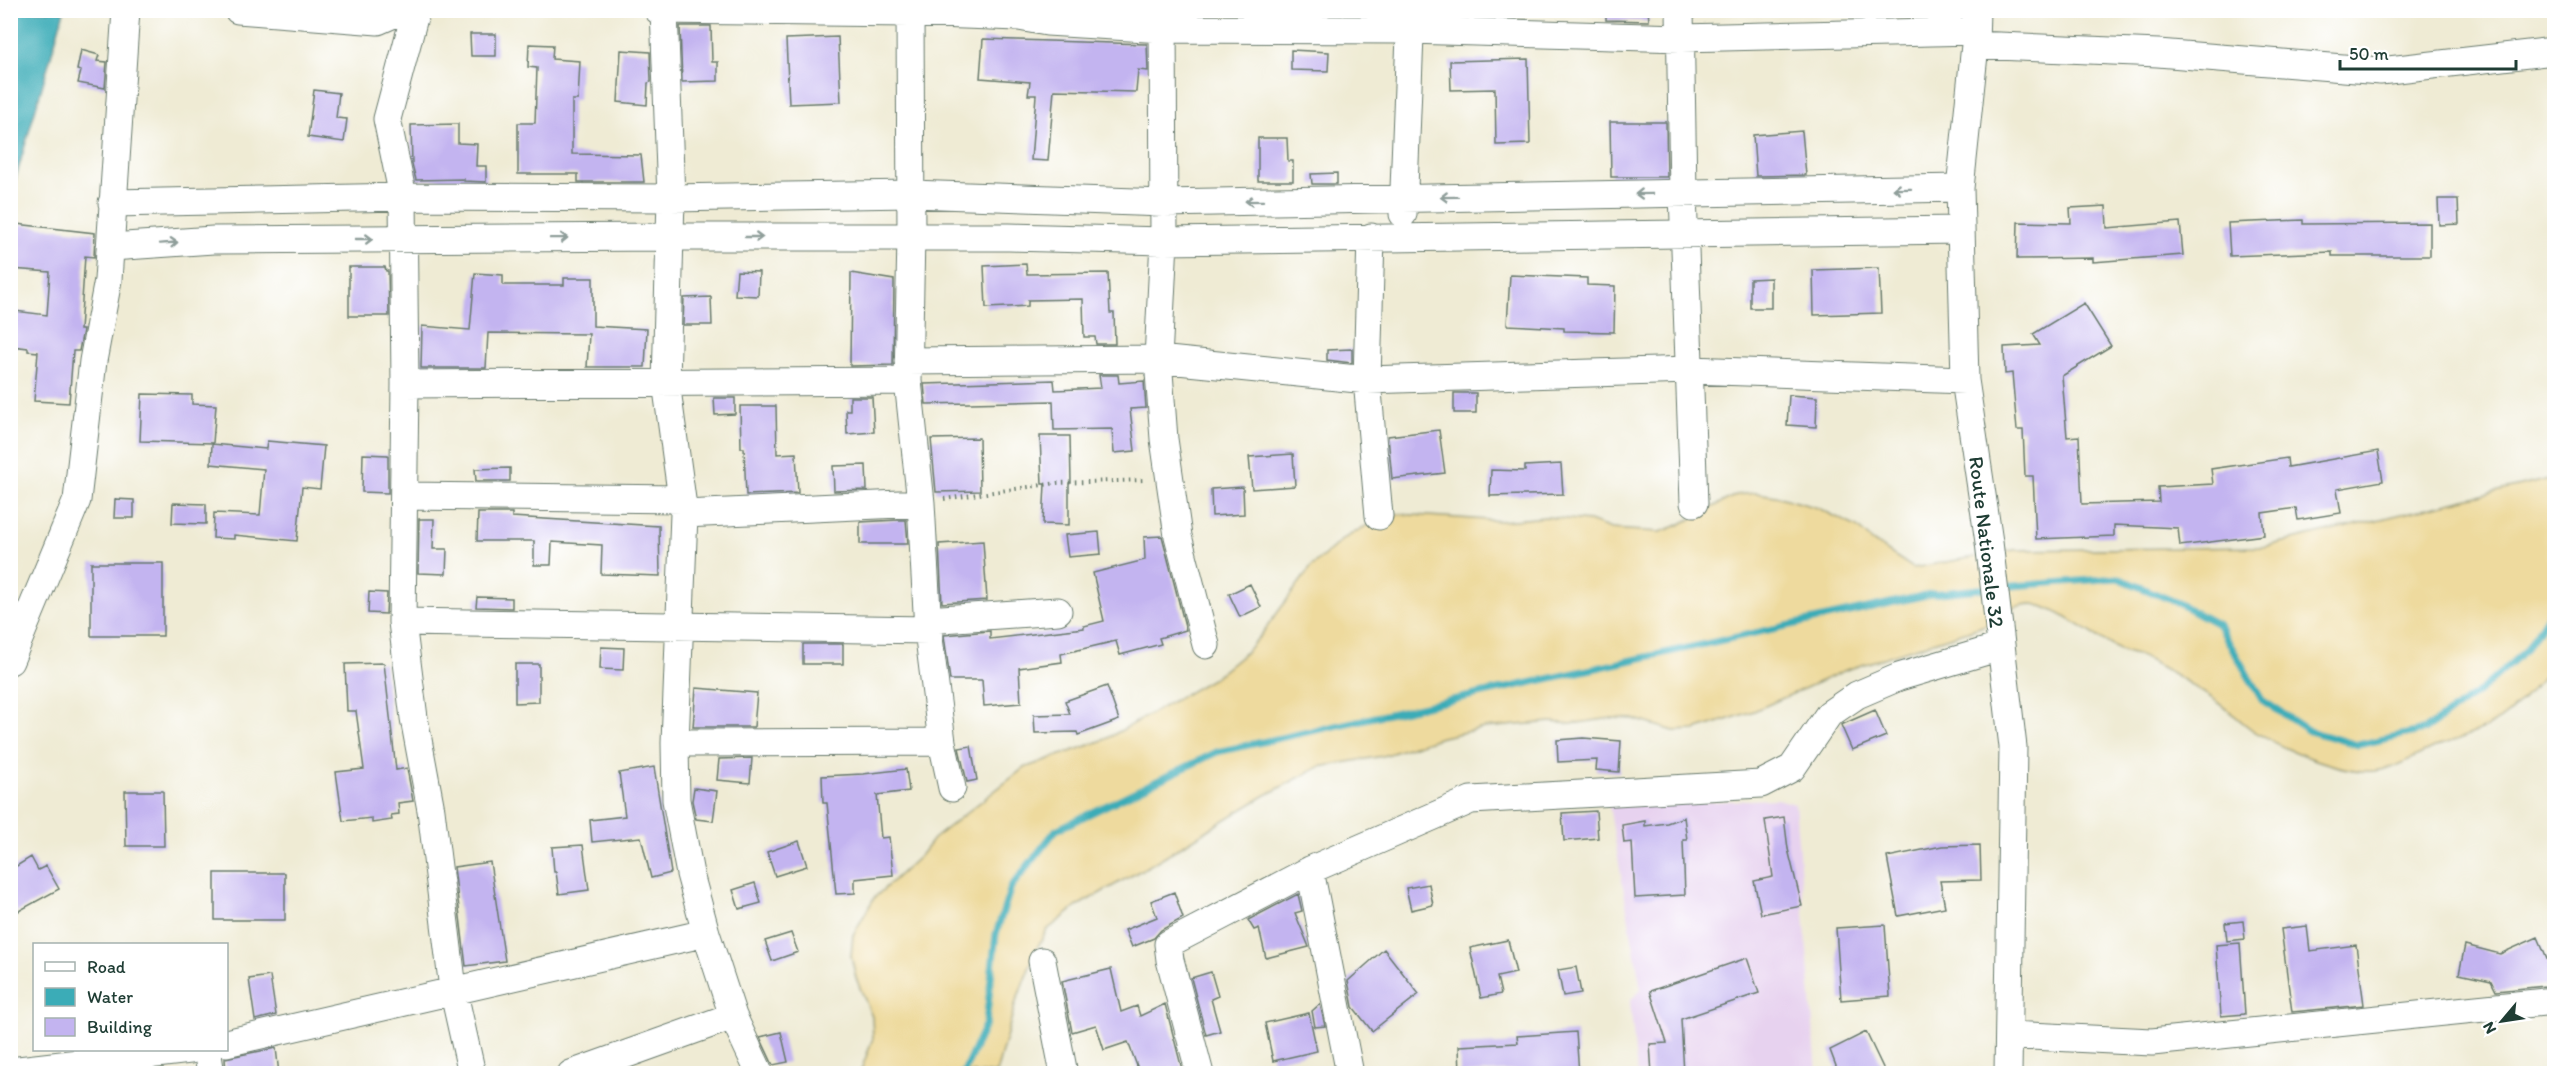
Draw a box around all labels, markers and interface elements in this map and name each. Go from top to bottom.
scale bar [2340,33,2516,71]
text: 50 m [2349,43,2389,65]
one-way arrow [1892,183,1912,195]
one-way arrow [1634,188,1654,200]
one-way arrow [1439,191,1459,203]
one-way arrow [1244,195,1264,207]
one-way arrow [743,231,763,243]
one-way arrow [548,232,568,243]
one-way arrow [353,233,373,245]
one-way arrow [159,237,179,248]
street label: Route Nationale 32 [1964,455,2010,629]
legend [33,943,228,1051]
text: Road [87,956,126,978]
text: Water [87,986,133,1008]
north arrow [2472,991,2532,1051]
text: Building [87,1016,153,1038]
text: N [2478,1019,2500,1037]

